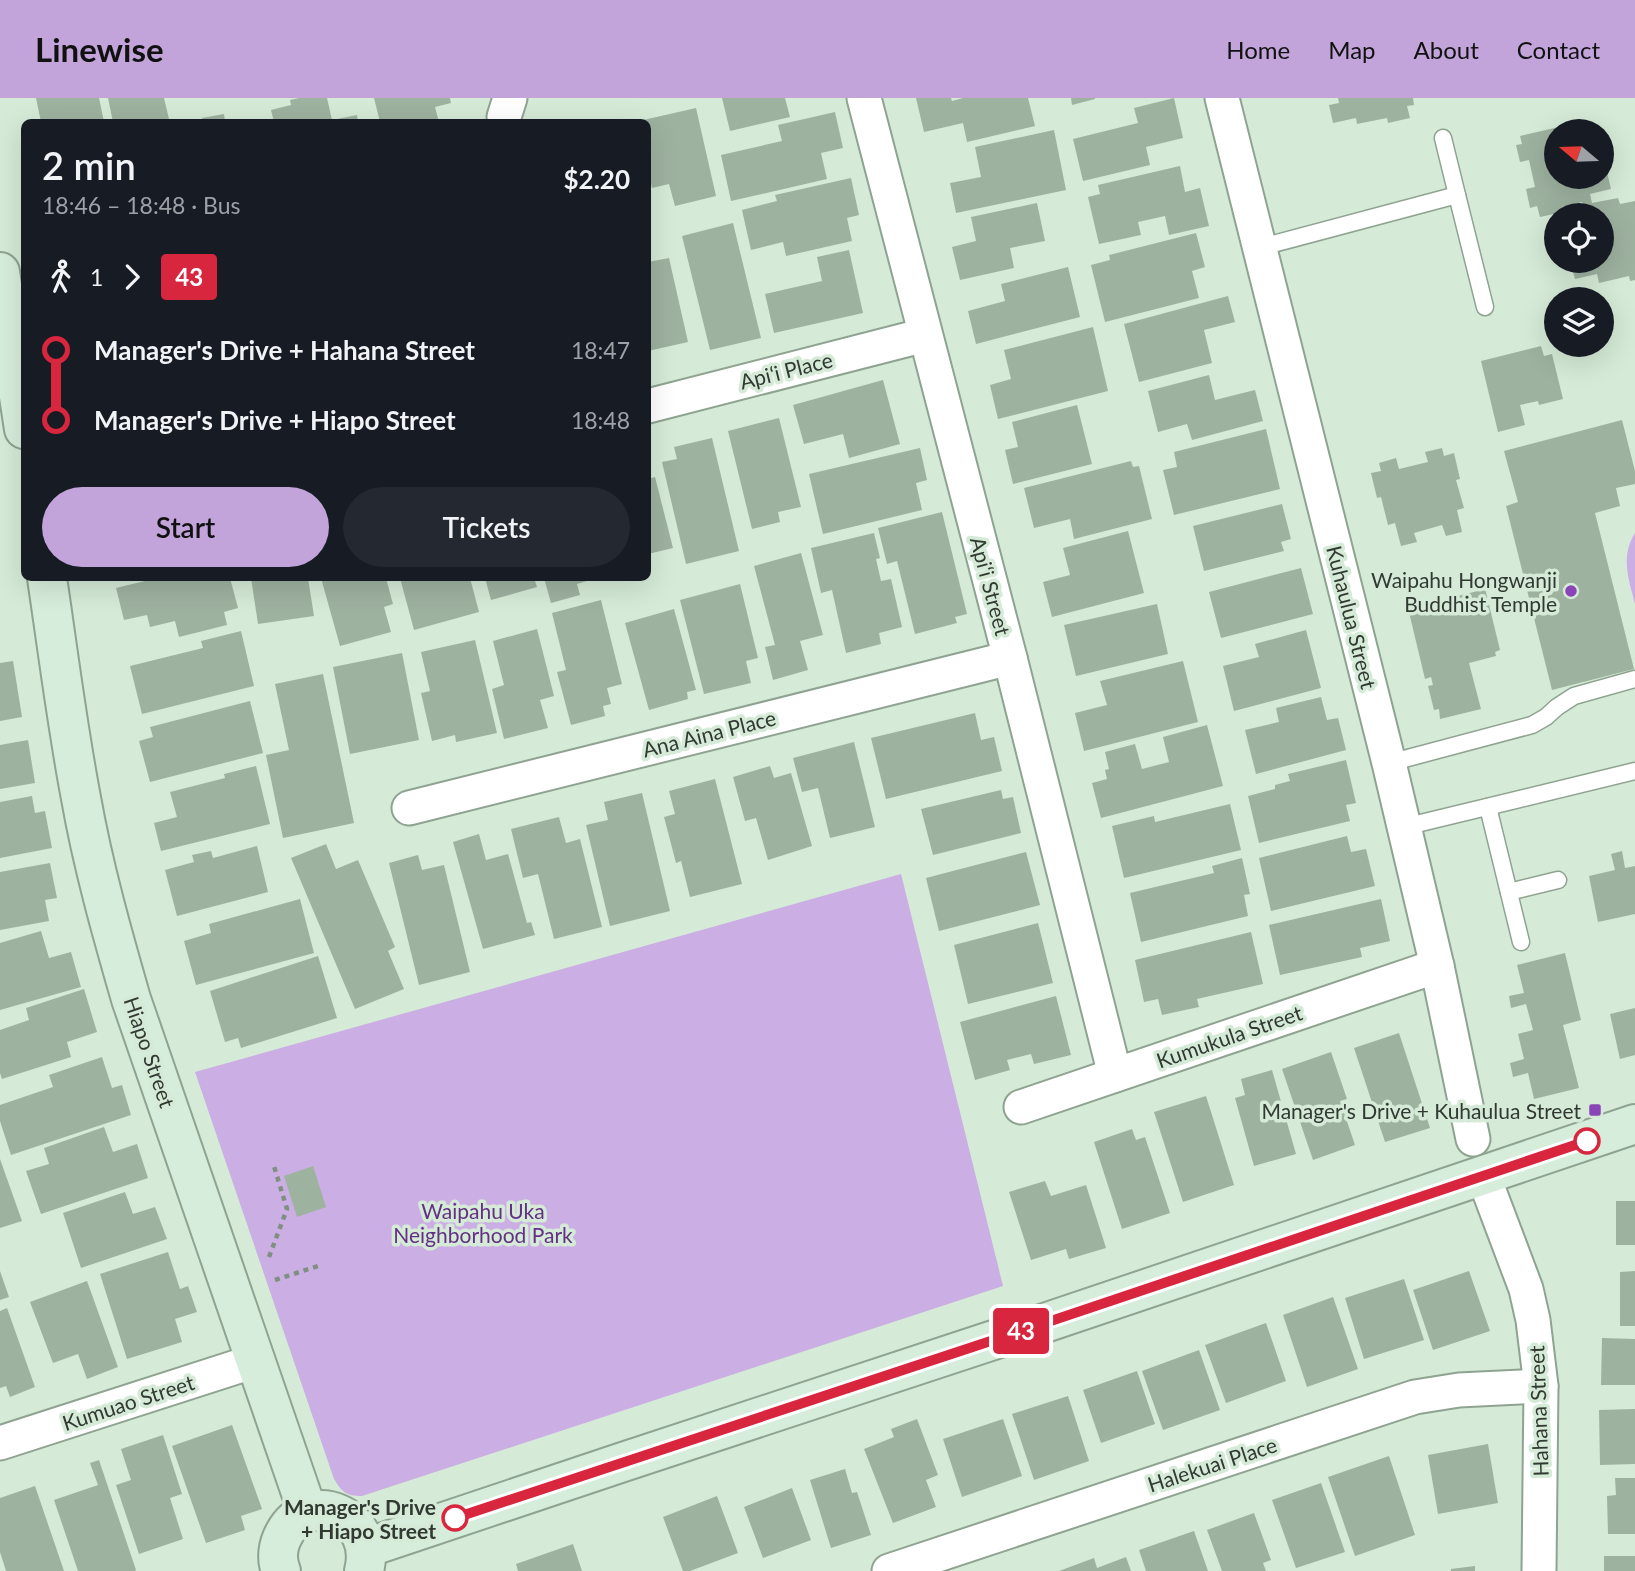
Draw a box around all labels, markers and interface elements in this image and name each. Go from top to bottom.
text: Linewise [35,29,164,69]
text: Home [1226,35,1290,64]
text: Map [1328,35,1376,64]
text: About [1414,35,1479,64]
text: Contact [1517,35,1600,64]
north arrow [1544,119,1614,189]
map controls [1544,119,1614,357]
text: 2 min [42,142,136,188]
text: $2.20 [564,163,630,195]
text: 18:46 – 18:48 · Bus [42,191,241,219]
button: locate [1544,203,1614,273]
icon: walk [42,258,80,296]
icon: forward [113,258,151,296]
text: 43 [175,262,203,291]
text: 1 [90,263,103,291]
button: layers [1544,287,1614,357]
text: Manager's Drive + Hahana Street [94,334,475,366]
text: 18:47 [571,336,630,364]
street label: Apiʻi Place [737,346,835,394]
text: Manager's Drive + Hiapo Street [94,404,456,436]
text: 18:48 [571,406,630,434]
button: Start [42,487,329,567]
button: Tickets [343,487,630,567]
street label: Apiʻi Street [966,534,1016,639]
street label: Kuhaulua Street [1322,543,1382,692]
place label: Waipahu Hongwanji Buddhist Temple [1371,567,1557,616]
marker: Waipahu Hongwanji Buddhist Temple [1563,583,1579,599]
street label: Ana Aina Place [640,704,778,762]
street label: Hiapo Street [119,993,181,1111]
street label: Kumukula Street [1153,999,1306,1073]
place label: Manager's Drive + Kuhaulua Street [1261,1098,1581,1123]
marker: Manager's Drive + Kuhaulua Street [1587,1102,1603,1118]
unlabelled marker [1574,1128,1600,1154]
park label: Waipahu Uka Neighborhood Park [393,1198,573,1247]
line badge: 43 [990,1308,1052,1354]
text: 43 [1007,1316,1035,1345]
street label: Hahana Street [1523,1345,1553,1477]
street label: Kumuao Street [59,1369,197,1435]
street label: Halekuai Place [1144,1431,1280,1497]
place label: Manager's Drive + Hiapo Street [284,1494,436,1543]
marker: Manager's Drive + Hiapo Street [442,1505,468,1531]

